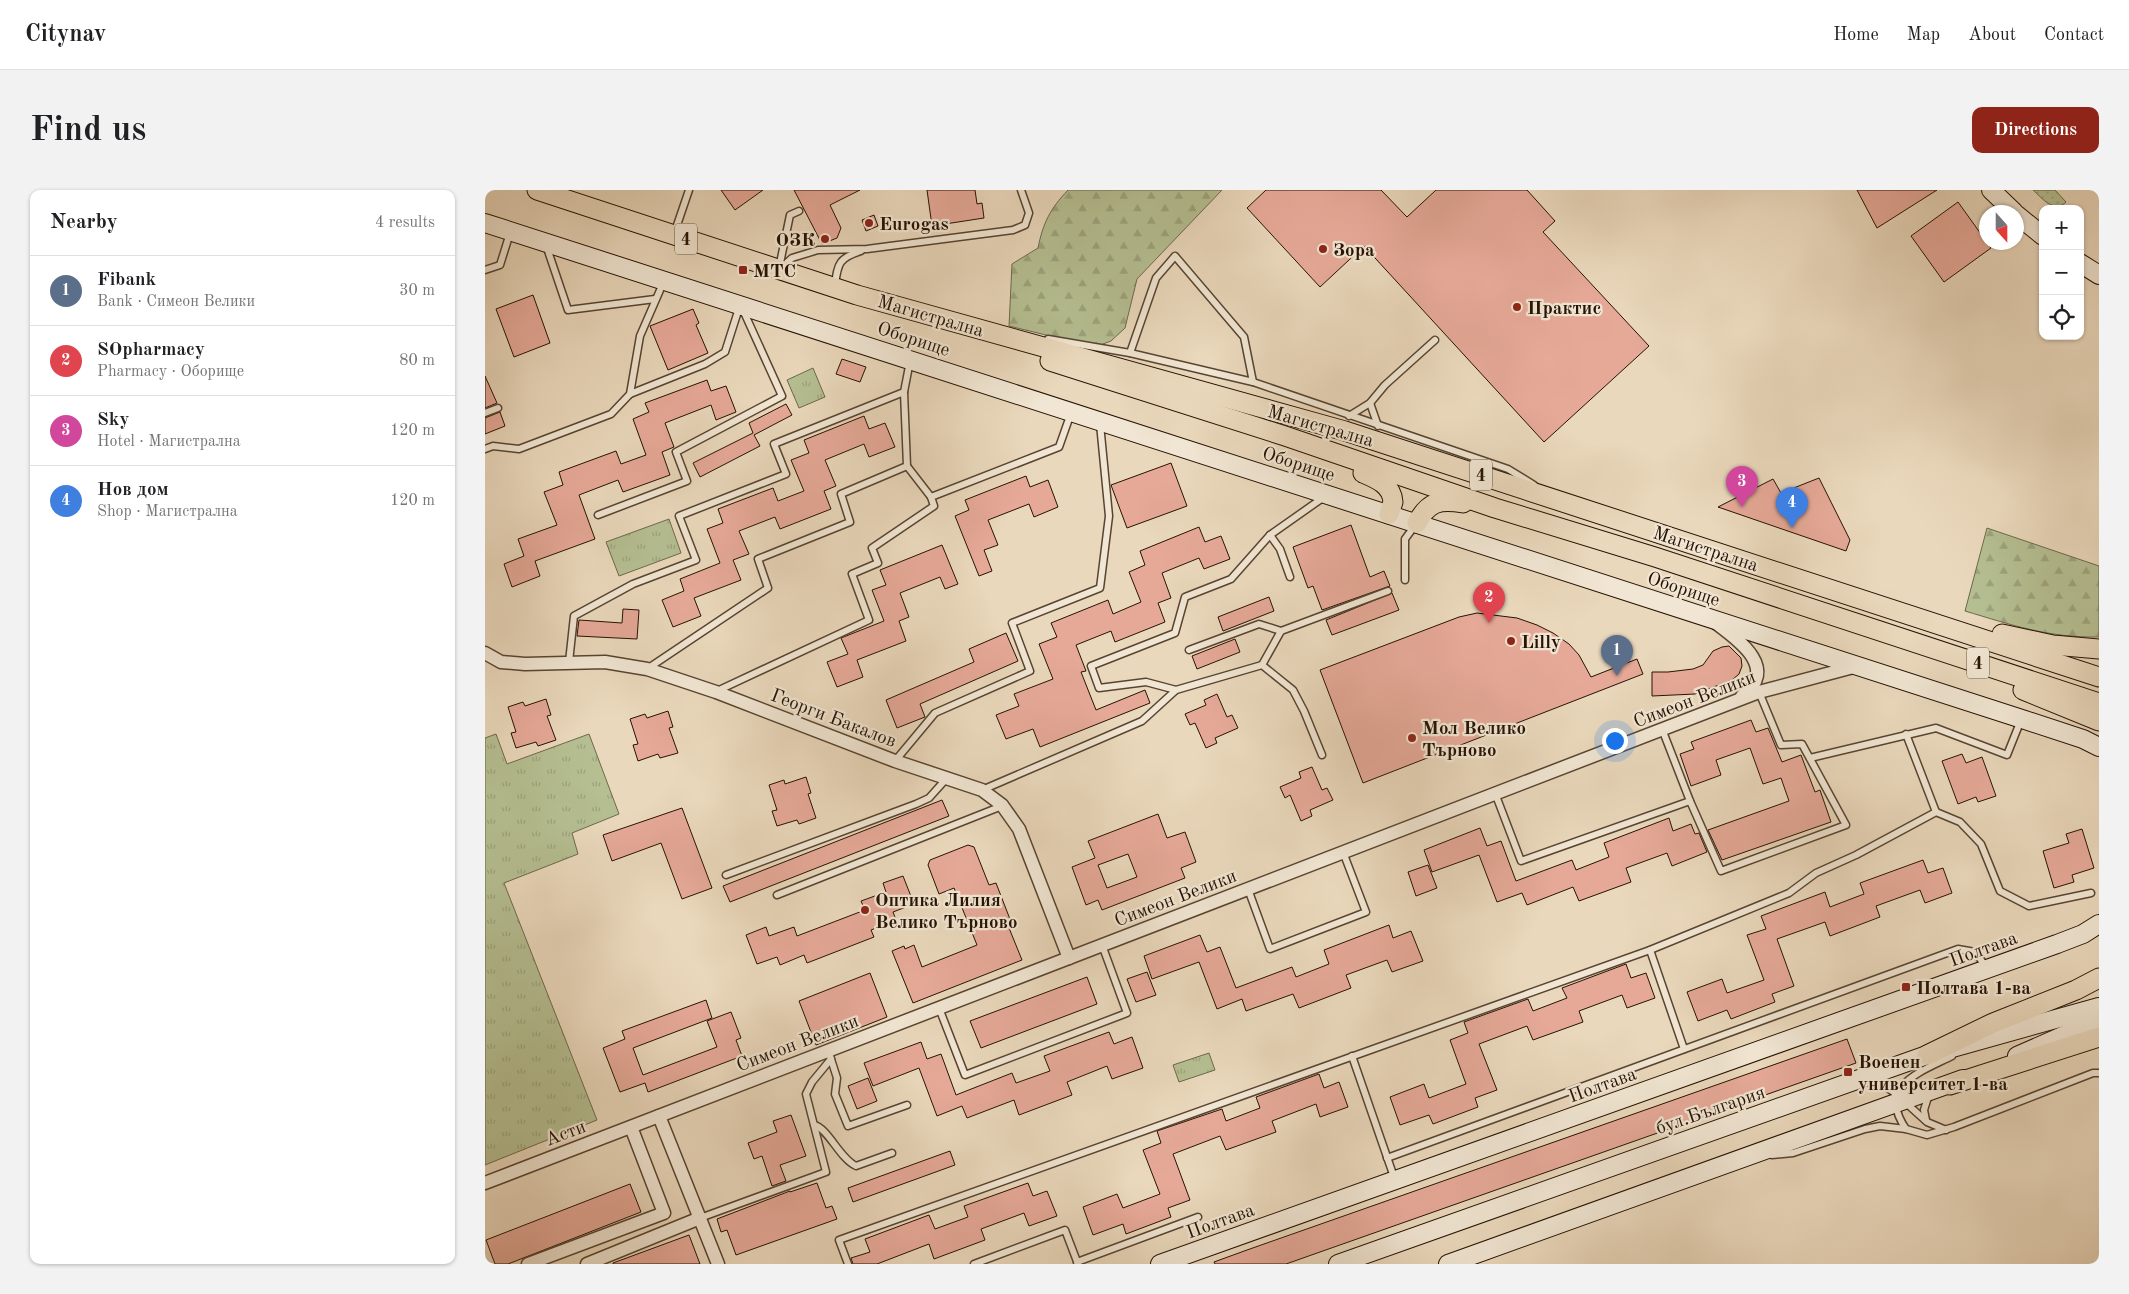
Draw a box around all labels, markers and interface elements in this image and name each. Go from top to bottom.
text: Citynav [25,23,106,47]
text: Home [1833,26,1879,44]
text: Map [1907,26,1940,44]
text: About [1968,26,2016,44]
text: Contact [2044,26,2104,44]
button: Directions [1972,107,2099,153]
text: Find us [30,113,146,148]
north arrow [1979,205,2024,250]
map controls [2039,205,2084,340]
button: + [2039,205,2084,250]
text: Nearby [50,212,118,233]
text: 4 results [375,215,435,231]
place label: Eurogas [879,216,949,235]
marker: Eurogas [863,217,875,229]
road number: 4 [675,224,697,254]
place label: ОЗК [775,232,815,251]
marker: ОЗК [819,233,831,245]
place label: Зора [1333,242,1375,261]
marker: Зора [1317,243,1329,255]
button: − [2039,250,2084,295]
place label: МТС [753,263,796,282]
marker: МТС [737,264,749,276]
text: Fibank [97,271,156,290]
text: 1 [61,283,71,299]
text: 30 m [399,283,435,299]
street label: Магистрална [875,293,986,342]
text: Bank · Симеон Велики [97,294,255,310]
button: locate [2039,295,2084,340]
place label: Практис [1527,300,1601,319]
marker: Практис [1511,301,1523,313]
street label: Оборище [874,320,952,361]
text: SOpharmacy [97,341,205,360]
text: 2 [61,353,71,369]
text: 80 m [399,353,435,369]
text: Pharmacy · Оборище [97,364,244,380]
street label: Магистрална [1265,403,1376,452]
text: Sky [97,411,129,430]
text: 3 [61,423,71,439]
text: 120 m [390,423,435,439]
text: Hotel · Магистрална [97,434,241,450]
street label: Оборище [1259,445,1337,486]
road number: 4 [1470,460,1492,490]
pin: 3 [1726,466,1758,507]
text: Нов дом [97,481,169,500]
pin: 4 [1776,487,1808,528]
text: 4 [61,493,71,509]
text: 120 m [390,493,435,509]
text: Shop · Магистрална [97,504,238,520]
street label: Магистрална [1650,524,1761,577]
street label: Оборище [1644,570,1722,611]
pin: 2 [1473,582,1505,623]
place label: Lilly [1521,634,1561,653]
marker: Lilly [1505,635,1517,647]
pin: 1 [1601,635,1633,676]
road number: 4 [1967,648,1989,678]
street label: Симеон Велики [1631,668,1759,732]
street label: Георги Бакалов [768,687,898,752]
place label: Мол Велико Търново [1422,720,1526,761]
your location [1602,728,1628,754]
marker: Мол Велико Търново [1406,732,1418,744]
street label: Симеон Велики [1112,867,1240,931]
place label: Оптика Лилия Велико Търново [875,892,1018,933]
marker: Оптика Лилия Велико Търново [859,904,871,916]
street label: Полтава [1947,929,2021,971]
place label: Полтава 1-ва [1916,980,2031,999]
marker: Полтава 1-ва [1900,981,1912,993]
street label: Симеон Велики [734,1012,862,1076]
place label: Военен университет 1-ва [1858,1054,2008,1095]
street label: Полтава [1566,1065,1640,1107]
marker: Военен университет 1-ва [1842,1066,1854,1078]
street label: бул.България [1654,1084,1768,1139]
street label: Асти [543,1118,589,1151]
street label: Полтава [1184,1201,1258,1243]

